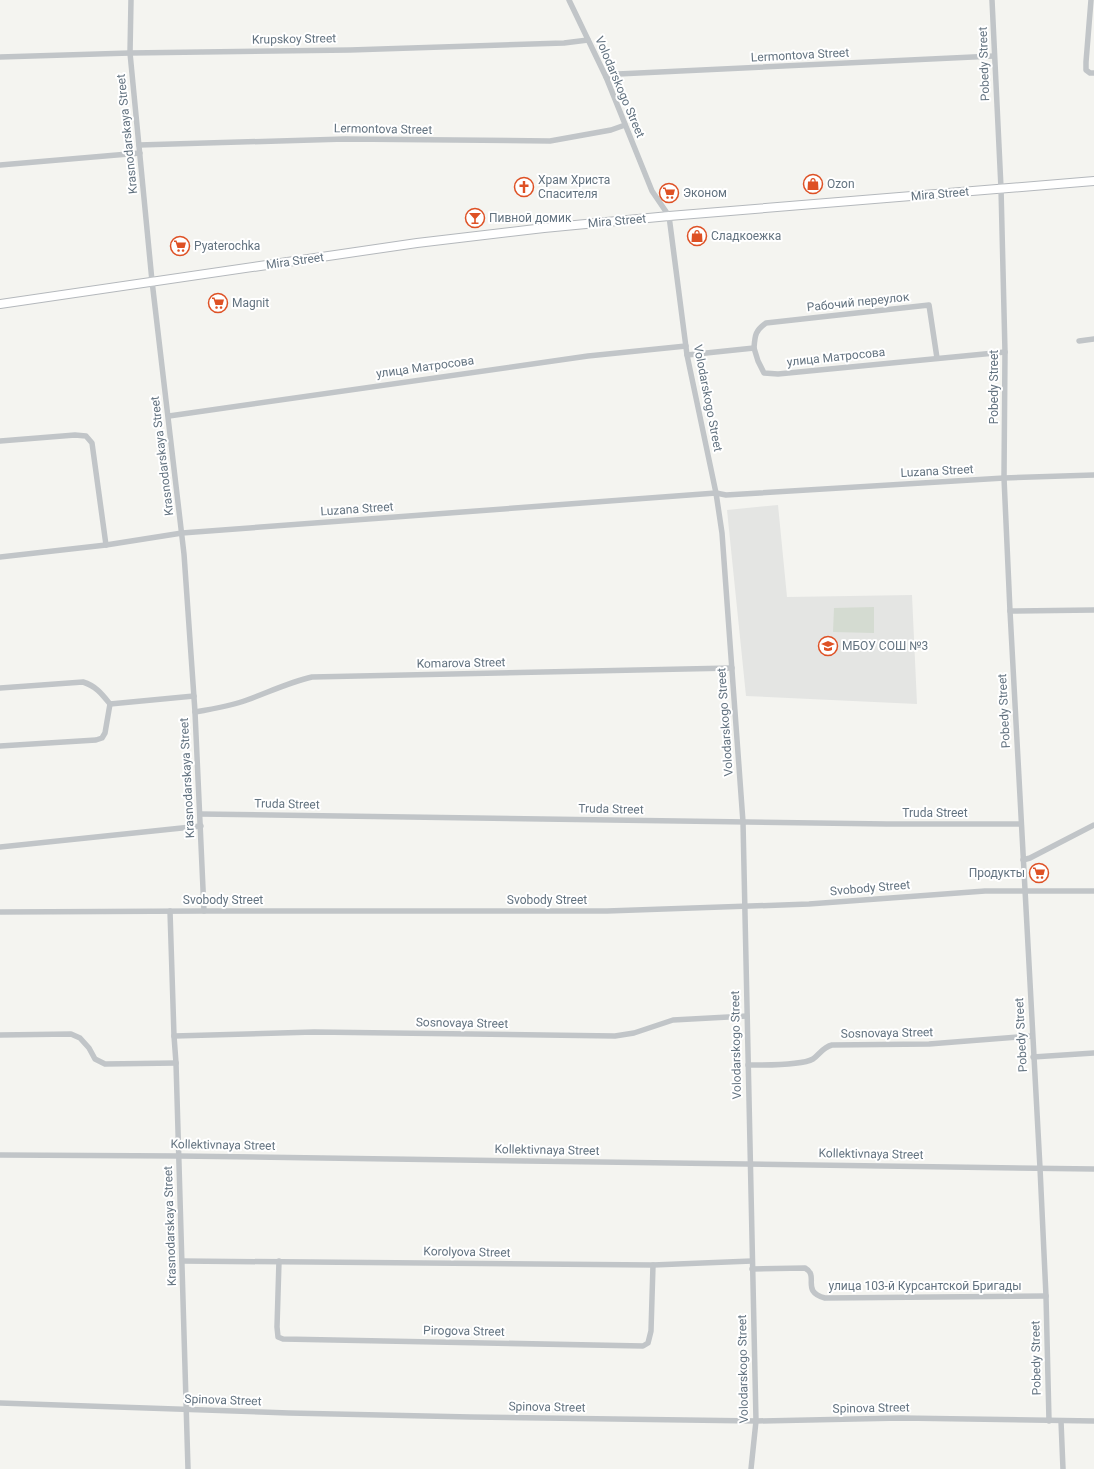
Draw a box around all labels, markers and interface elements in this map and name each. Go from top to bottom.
street label: Pobedy Street [976,26,992,101]
street label: Krupskoy Street [252,31,336,47]
street label: Volodarskogo Street [592,34,648,140]
street label: Lermontova Street [751,45,850,65]
street label: Krasnodarskaya Street [114,73,140,195]
street label: Lermontova Street [334,121,432,137]
place label: Храм Христа Спасителя [538,173,610,201]
shop icon: Ozon [802,173,824,195]
church icon: Храм Христа Спасителя [513,176,535,198]
place label: Ozon [827,177,855,191]
supermarket icon: Эконом [658,182,680,204]
street label: Mira Street [910,184,970,204]
place label: Эконом [683,186,727,200]
bar icon: Пивной домик [464,207,486,229]
place label: Пивной домик [489,211,572,225]
street label: Mira Street [587,211,647,231]
shop icon: Сладкоежка [686,225,708,247]
place label: Сладкоежка [711,229,781,243]
supermarket icon: Pyaterochka [169,235,191,257]
place label: Pyaterochka [194,239,260,253]
street label: Mira Street [265,250,325,272]
street label: Рабочий переулок [806,290,910,314]
supermarket icon: Magnit [207,292,229,314]
place label: Magnit [232,296,269,310]
street label: Volodarskogo Street [691,343,725,453]
street label: улица Матросова [786,345,886,369]
street label: Pobedy Street [987,350,1001,424]
street label: улица Матросова [375,353,475,381]
street label: Krasnodarskaya Street [148,395,176,517]
street label: Luzana Street [900,462,974,480]
street label: Luzana Street [320,499,394,519]
school or university icon: МБОУ СОШ №3 [817,635,839,657]
place label: МБОУ СОШ №3 [842,639,928,653]
street label: Komarova Street [416,655,506,671]
street label: Volodarskogo Street [714,667,736,777]
street label: Pobedy Street [995,673,1013,749]
street label: Krasnodarskaya Street [177,717,197,838]
street label: Truda Street [254,796,320,812]
street label: Truda Street [578,801,644,817]
street label: Truda Street [902,806,968,820]
supermarket icon: Продукты [1028,862,1050,884]
place label: Продукты [969,866,1025,880]
street label: Svobody Street [829,878,911,898]
street label: Svobody Street [183,893,263,907]
street label: Svobody Street [507,893,587,907]
street label: Volodarskogo Street [728,990,744,1099]
street label: Pobedy Street [1012,997,1030,1073]
street label: Sosnovaya Street [416,1015,508,1031]
street label: Sosnovaya Street [841,1025,933,1041]
street label: Kollektivnaya Street [170,1137,276,1153]
street label: Kollektivnaya Street [494,1142,600,1158]
street label: Kollektivnaya Street [818,1146,924,1162]
street label: Krasnodarskaya Street [161,1166,179,1286]
street label: Korolyova Street [423,1244,511,1260]
street label: улица 103-й Курсантской Бригады [828,1279,1022,1293]
street label: Volodarskogo Street [735,1314,751,1423]
street label: Pobedy Street [1028,1321,1044,1395]
street label: Pirogova Street [423,1323,505,1339]
street label: Spinova Street [184,1392,262,1408]
street label: Spinova Street [508,1399,586,1415]
street label: Spinova Street [832,1400,910,1416]

